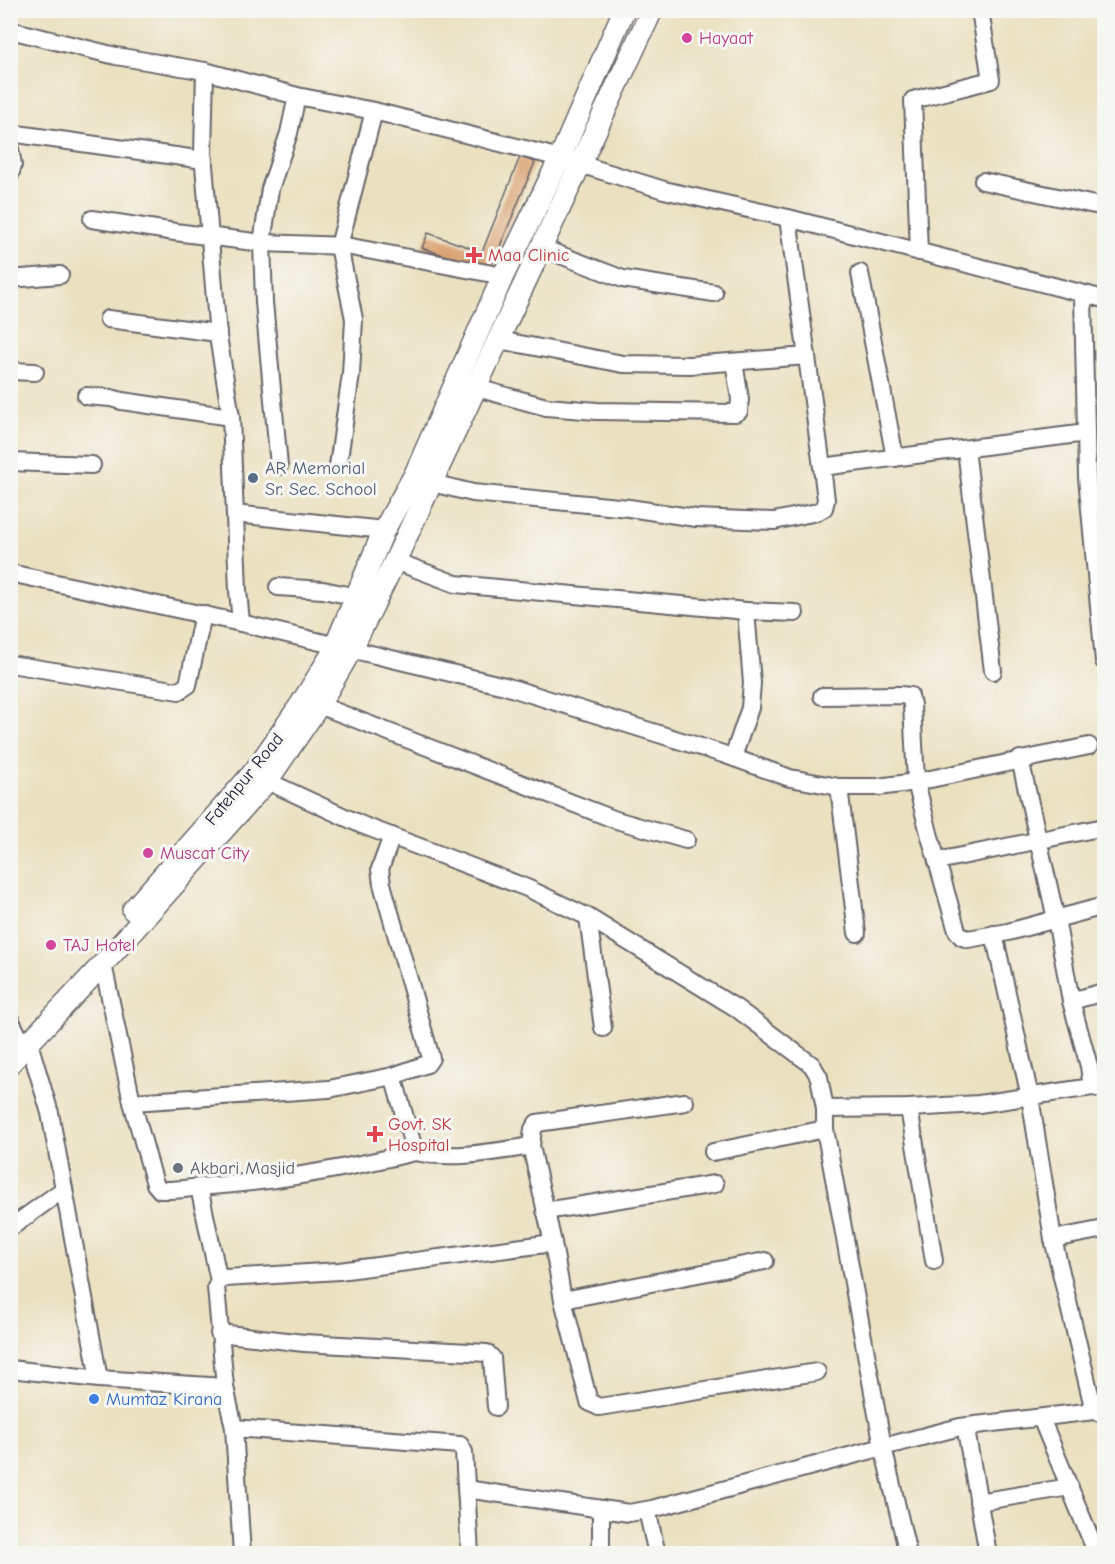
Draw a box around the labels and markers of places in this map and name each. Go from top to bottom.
place label: Hayaat [699,28,754,49]
marker: Hayaat [680,31,694,45]
place label: Maa Clinic [488,245,570,266]
marker: Maa Clinic [465,246,483,264]
place label: AR Memorial Sr. Sec. School [265,458,377,500]
marker: AR Memorial Sr. Sec. School [246,471,260,485]
place label: Muscat City [160,843,250,864]
marker: Muscat City [141,846,155,860]
place label: TAJ Hotel [63,935,136,956]
marker: TAJ Hotel [44,938,58,952]
place label: Govt. SK Hospital [388,1114,452,1156]
marker: Govt. SK Hospital [366,1125,384,1143]
place label: Akbari Masjid [190,1158,295,1179]
marker: Akbari Masjid [171,1161,185,1175]
place label: Mumtaz Kirana [106,1389,222,1410]
marker: Mumtaz Kirana [87,1392,101,1406]

